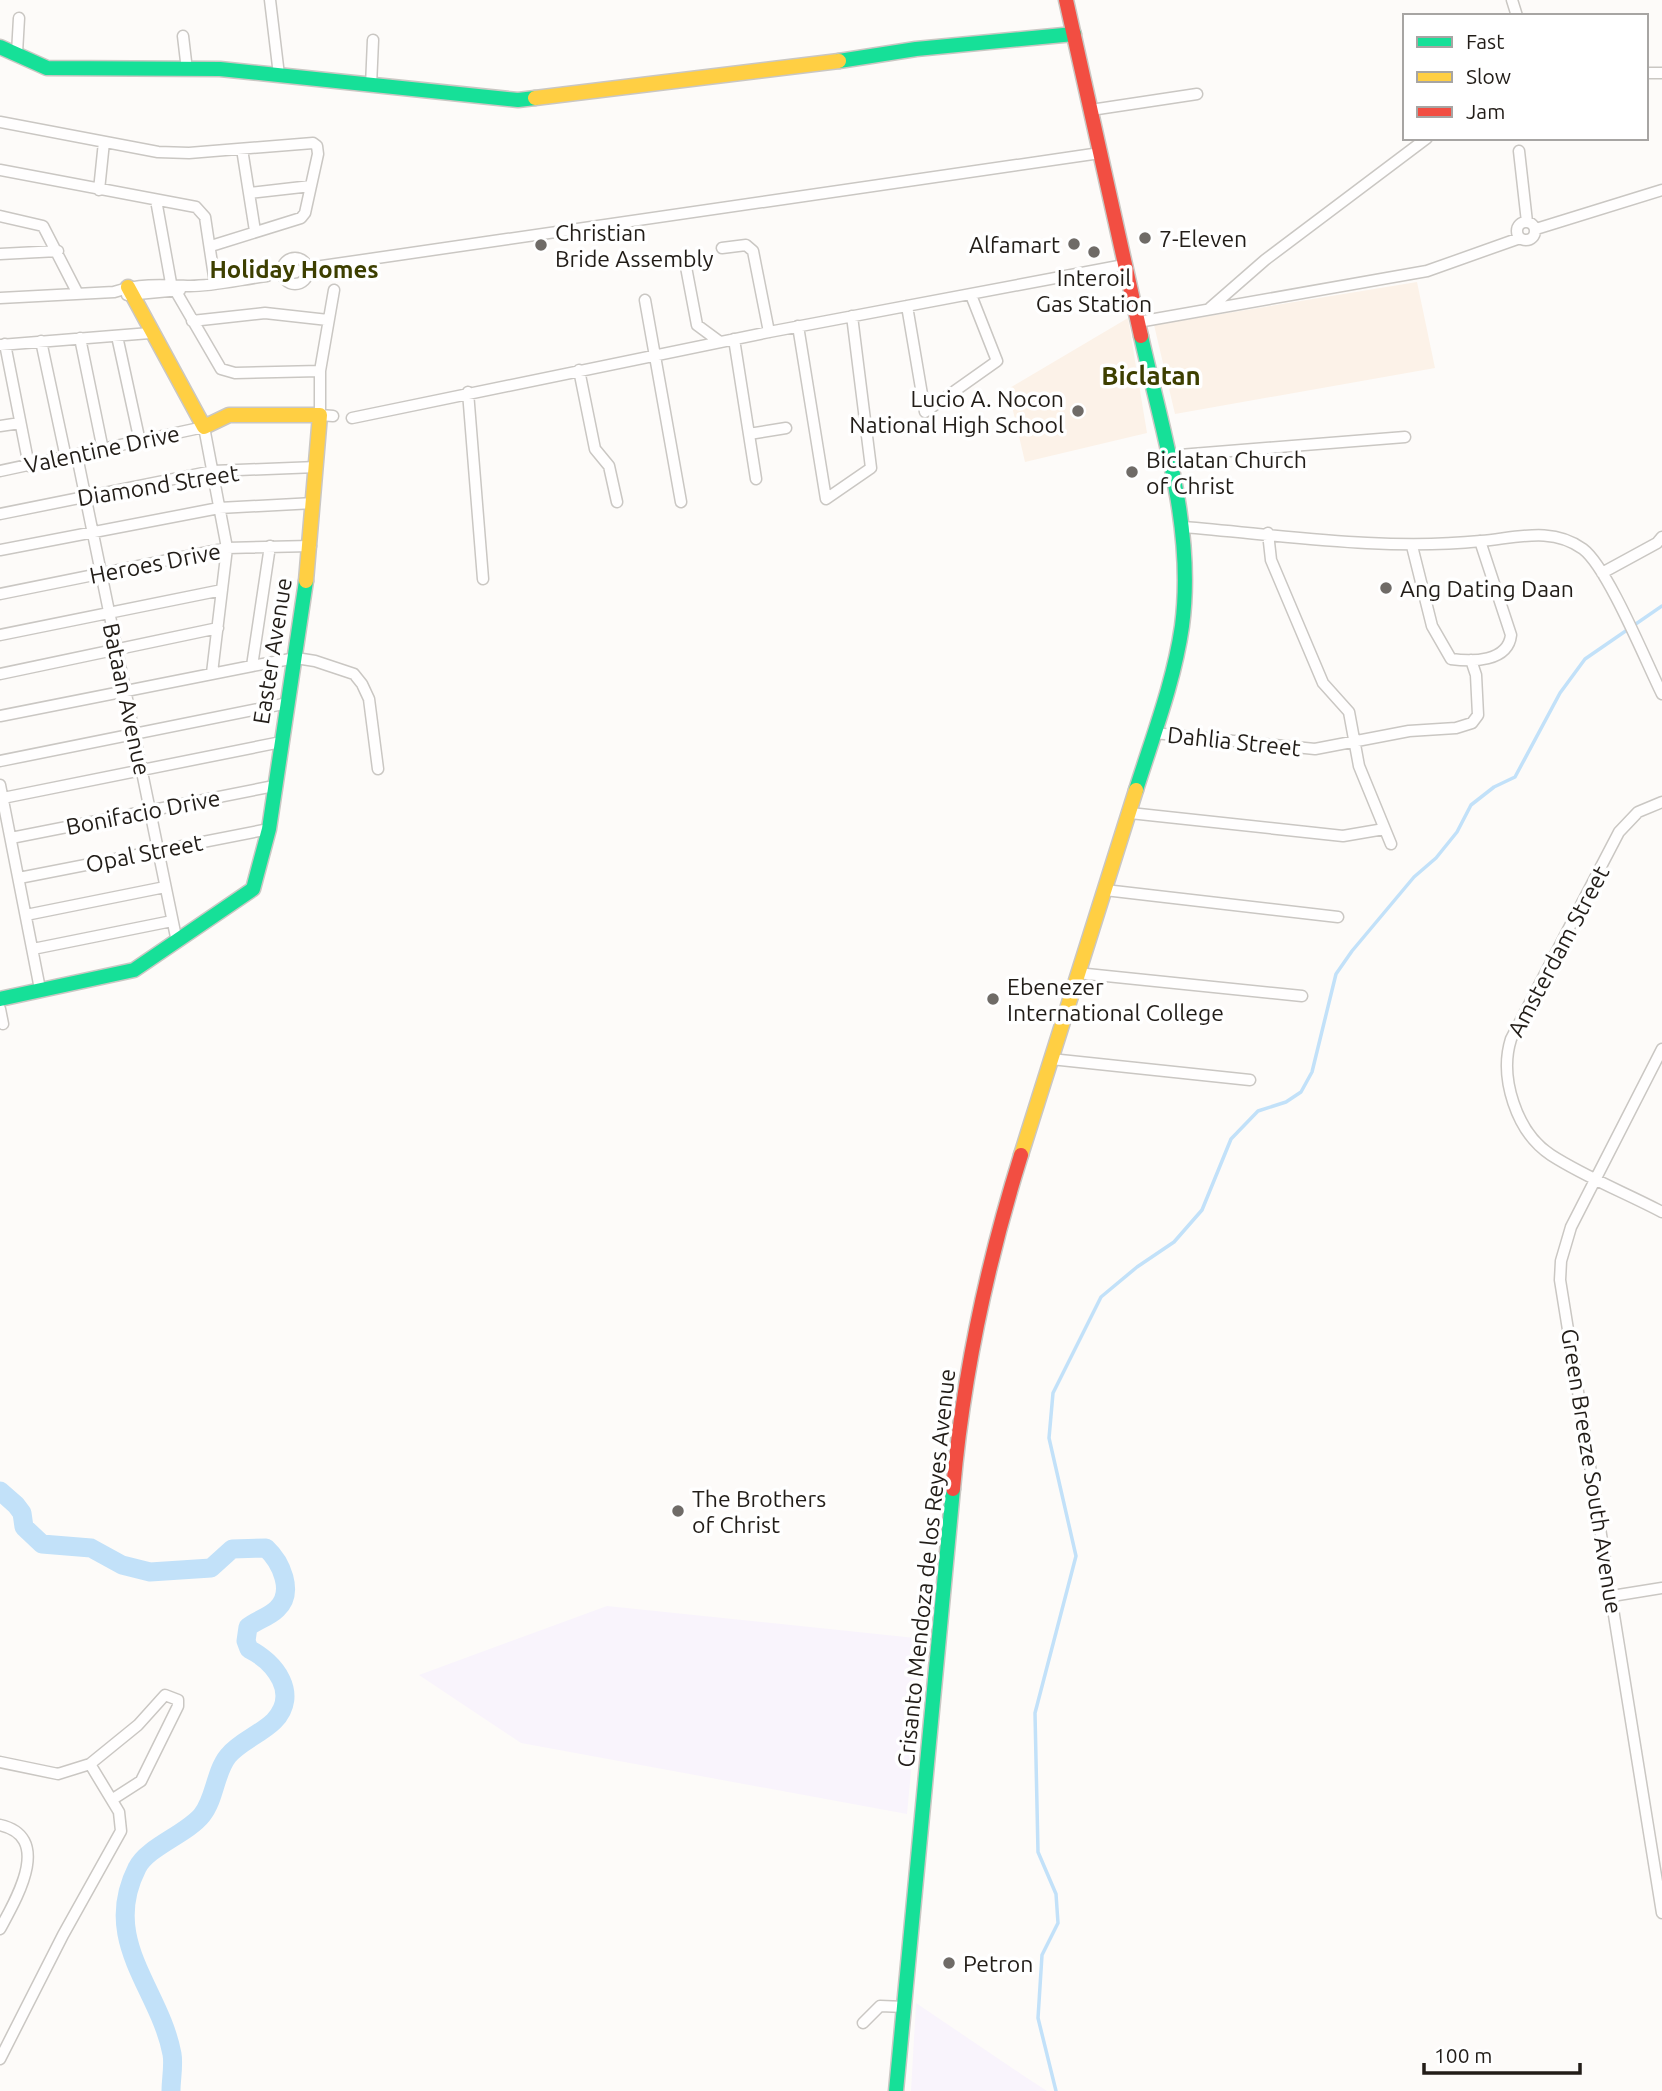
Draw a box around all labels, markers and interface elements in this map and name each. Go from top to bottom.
legend [1403,14,1648,140]
text: Fast [1466,29,1504,53]
text: Slow [1466,64,1511,88]
text: Jam [1466,99,1505,123]
place label: Christian Bride Assembly [555,220,714,271]
place label: 7-Eleven [1159,226,1247,251]
marker: 7-Eleven [1137,230,1153,246]
place label: Alfamart [969,232,1060,257]
marker: Alfamart [1066,236,1082,252]
marker: Christian Bride Assembly [533,237,549,253]
marker: Interoil Gas Station [1086,244,1102,260]
district label: Holiday Homes [209,256,379,283]
place label: Interoil Gas Station [1036,265,1152,316]
district label: Biclatan [1101,361,1201,390]
place label: Lucio A. Nocon National High School [849,386,1064,437]
marker: Lucio A. Nocon National High School [1070,403,1086,419]
street label: Valentine Drive [22,420,182,478]
place label: Biclatan Church of Christ [1146,447,1307,498]
street label: Diamond Street [76,460,240,510]
marker: Biclatan Church of Christ [1124,464,1140,480]
street label: Heroes Drive [87,538,223,588]
street label: Easter Avenue [248,576,296,726]
place label: Ang Dating Daan [1400,576,1574,601]
marker: Ang Dating Daan [1378,580,1394,596]
street label: Bataan Avenue [99,621,155,777]
street label: Dahlia Street [1166,722,1302,760]
street label: Bonifacio Drive [64,785,222,839]
street label: Opal Street [83,829,205,877]
street label: Amsterdam Street [1502,861,1614,1041]
place label: Ebenezer International College [1007,974,1224,1025]
marker: Ebenezer International College [985,991,1001,1007]
street label: Green Breeze South Avenue [1557,1327,1627,1615]
street label: Crisanto Mendoza de los Reyes Avenue [893,1367,959,1769]
place label: The Brothers of Christ [692,1486,826,1537]
marker: The Brothers of Christ [670,1503,686,1519]
place label: Petron [963,1951,1033,1976]
marker: Petron [941,1955,957,1971]
scale bar [1424,2032,1580,2076]
text: 100 m [1434,2043,1492,2067]

